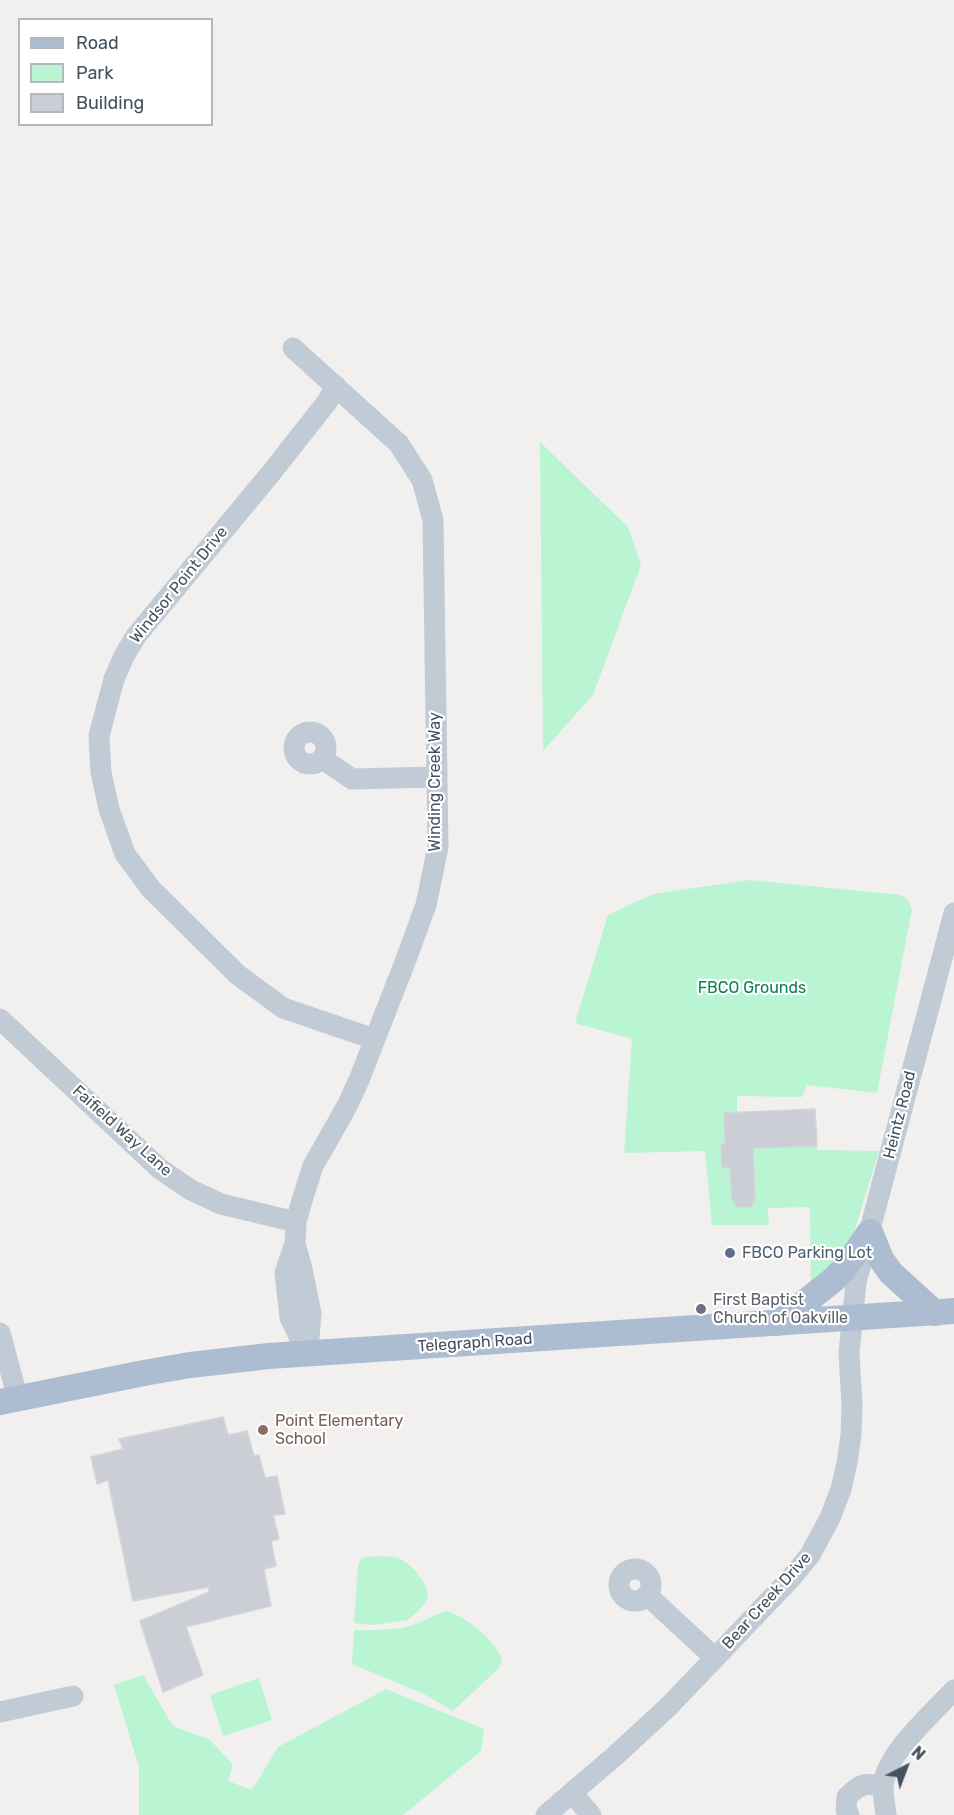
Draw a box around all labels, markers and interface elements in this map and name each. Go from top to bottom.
legend [18,18,213,126]
text: Road [76,32,119,54]
text: Park [76,62,113,84]
text: Building [76,92,144,114]
street label: Windsor Point Drive [126,523,232,647]
street label: Winding Creek Way [425,712,445,852]
park label: FBCO Grounds [698,978,806,998]
street label: Heintz Road [880,1069,920,1161]
street label: Faifield Way Lane [68,1081,176,1181]
place label: FBCO Parking Lot [742,1243,872,1263]
marker: FBCO Parking Lot [723,1246,737,1260]
place label: First Baptist Church of Oakville [713,1290,848,1328]
marker: First Baptist Church of Oakville [694,1302,708,1316]
street label: Telegraph Road [417,1329,533,1357]
place label: Point Elementary School [275,1411,403,1449]
marker: Point Elementary School [256,1423,270,1437]
street label: Bear Creek Drive [718,1549,816,1653]
north arrow [876,1737,936,1797]
text: N [908,1742,929,1764]

